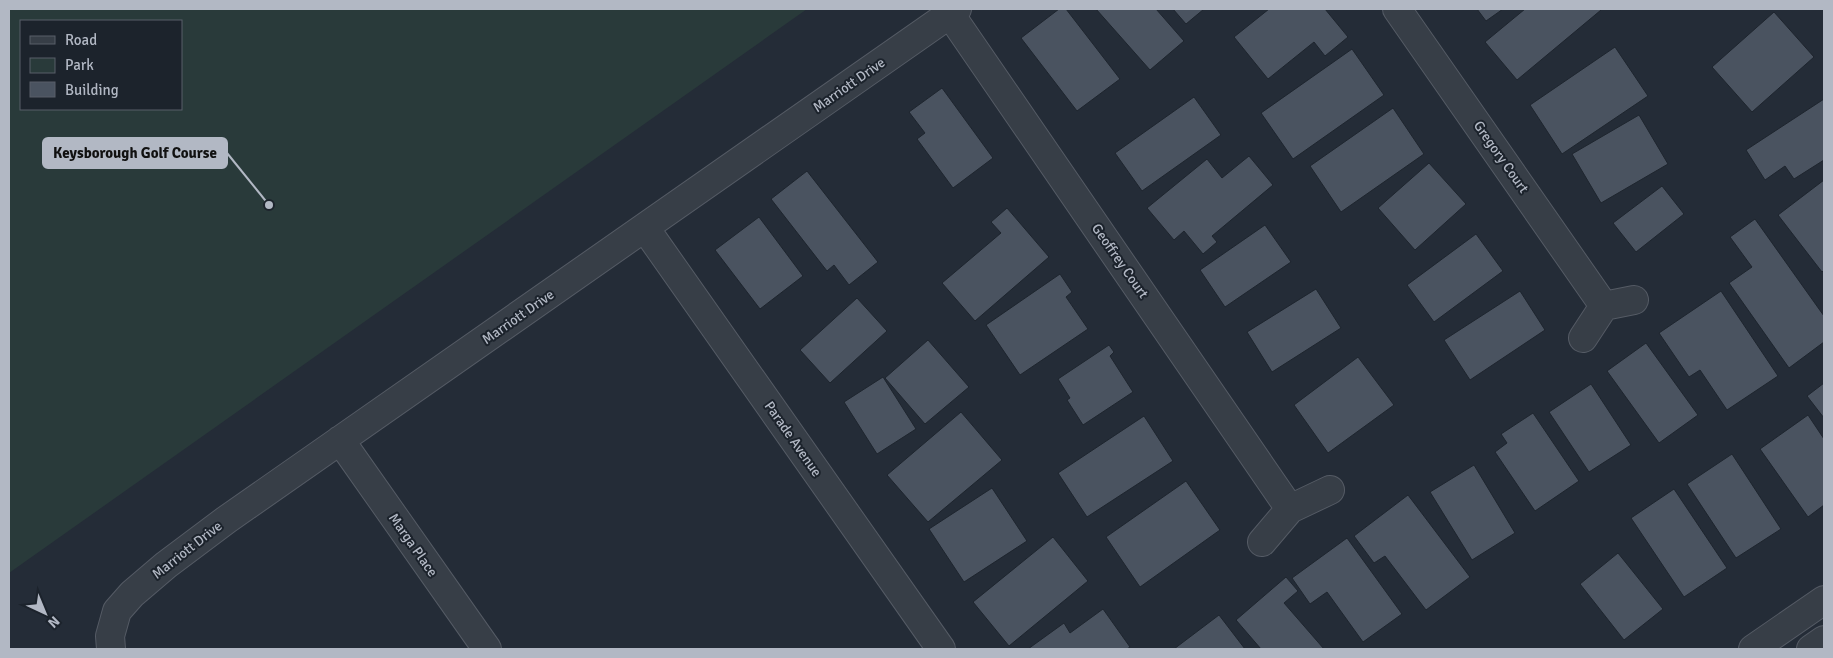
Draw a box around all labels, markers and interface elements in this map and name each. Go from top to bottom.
legend [20,20,182,110]
text: Road [65,31,97,49]
street label: Marriott Drive [810,54,888,116]
text: Park [65,56,94,74]
text: Building [65,81,119,99]
street label: Gregory Court [1470,118,1532,196]
callout: Keysborough Golf Course [43,138,227,168]
text: Keysborough Golf Course [53,144,217,162]
street label: Geoffrey Court [1088,220,1152,302]
street label: Marriott Drive [479,286,557,348]
street label: Parade Avenue [761,398,825,480]
street label: Marga Place [385,510,441,580]
street label: Marriott Drive [149,517,225,583]
north arrow [20,588,70,638]
text: N [44,612,63,631]

